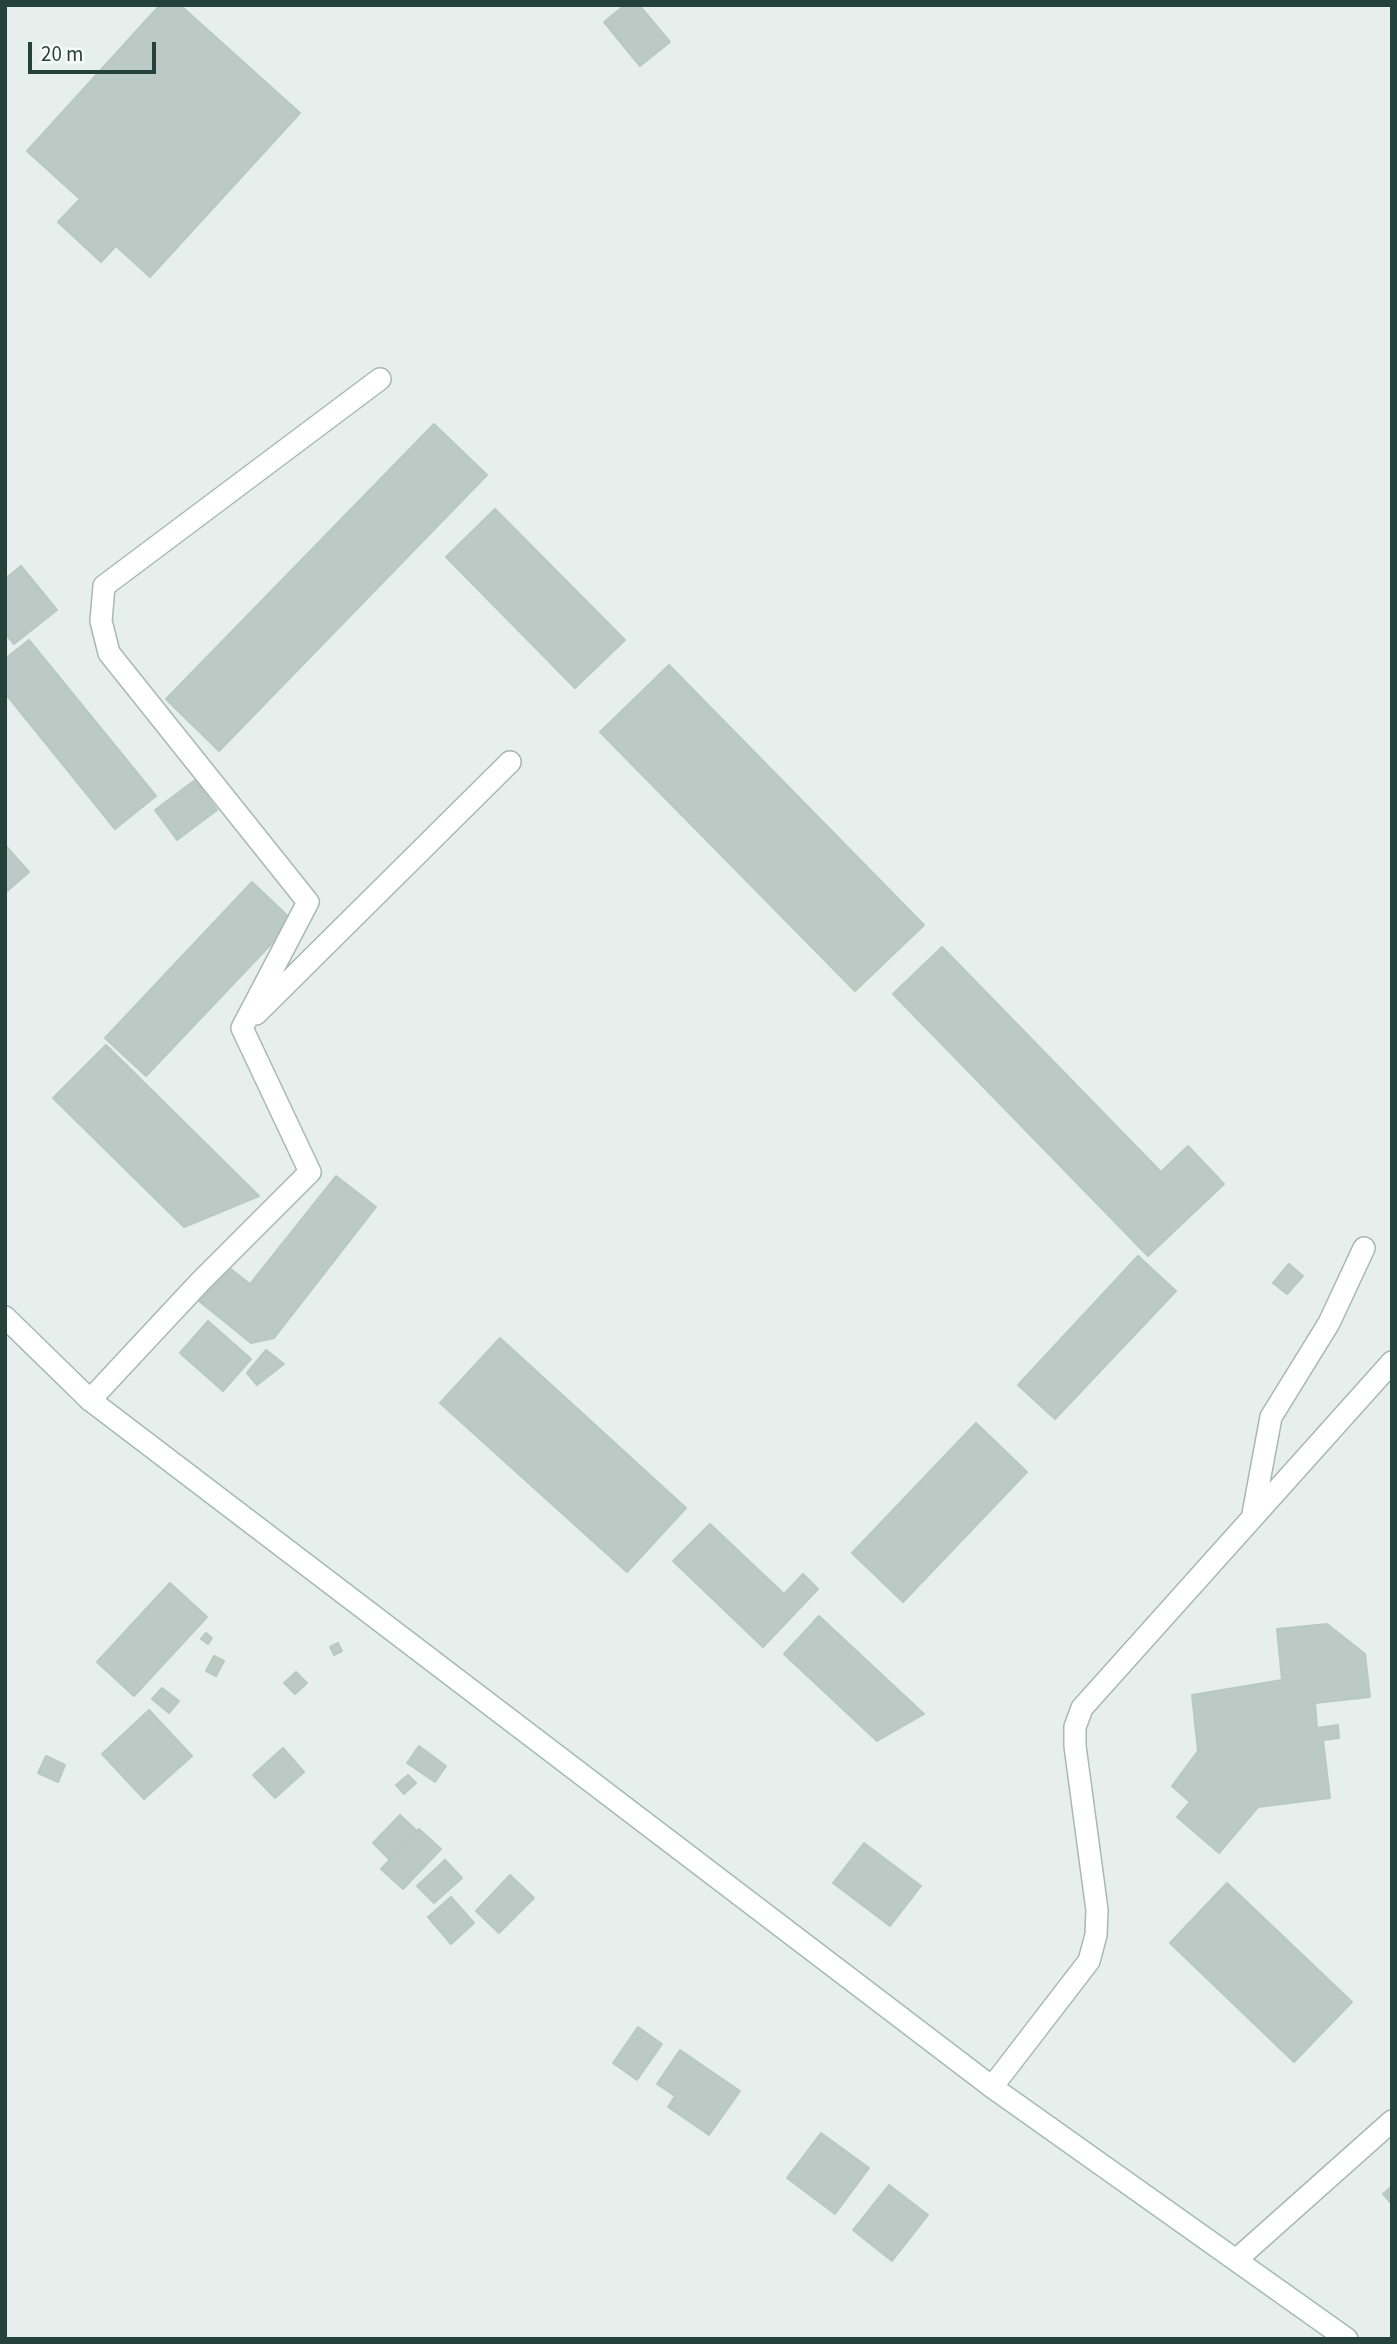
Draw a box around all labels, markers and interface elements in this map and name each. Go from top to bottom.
scale bar [32,28,159,72]
text: 20 m [41,39,83,69]

